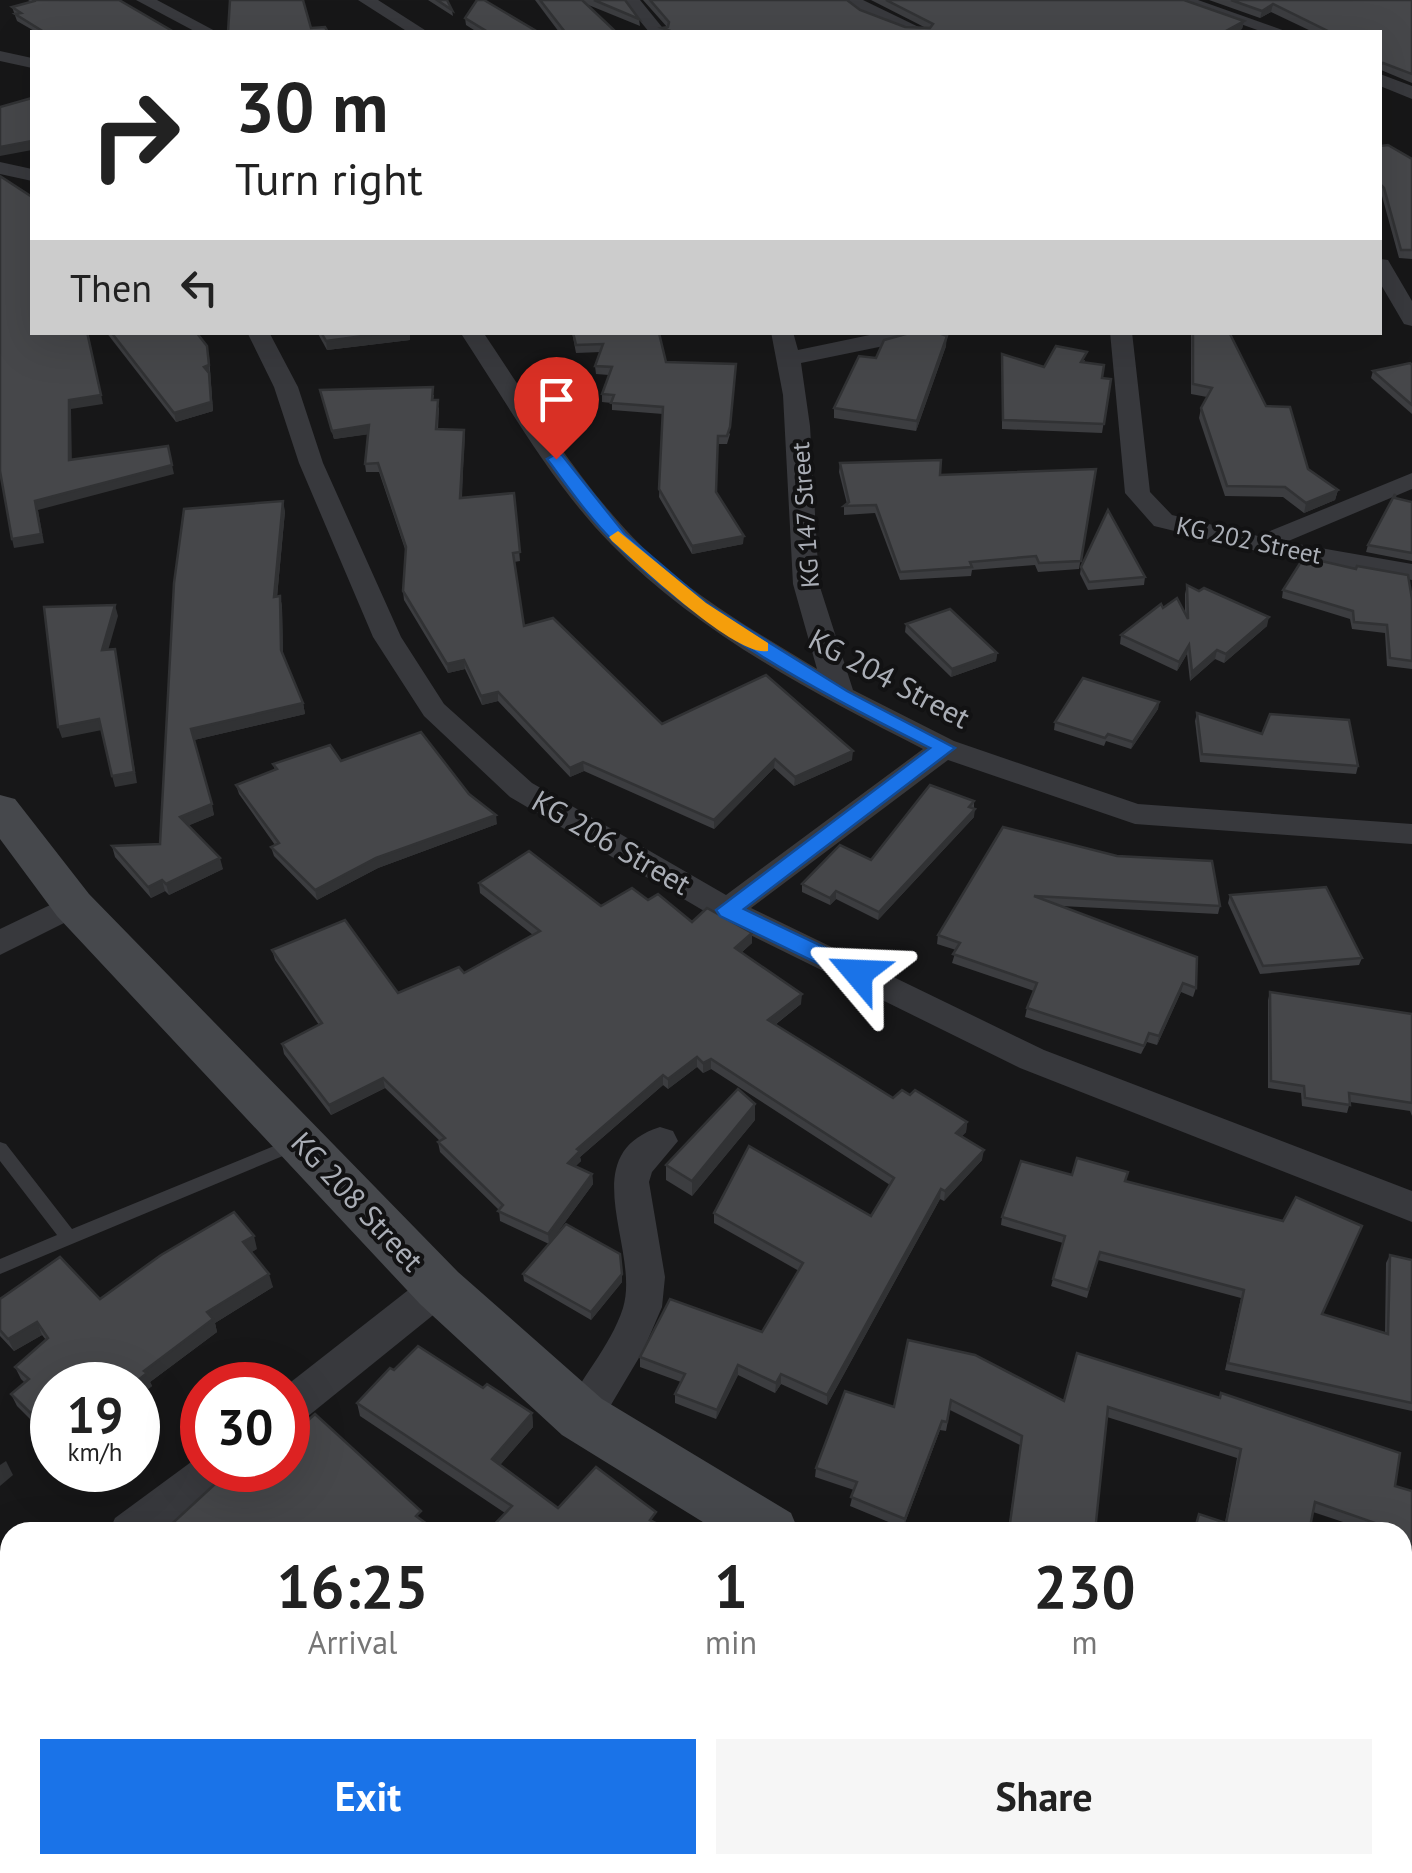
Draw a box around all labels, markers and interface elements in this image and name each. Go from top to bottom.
text: 30 m [235,61,388,151]
icon: right [70,70,200,200]
text: Turn right [235,149,423,207]
icon: left [172,260,227,315]
text: Then [70,263,152,312]
pin [514,357,599,460]
icon: arrive [529,372,584,427]
street label: KG 147 Street [784,441,826,589]
street label: KG 202 Street [1174,509,1325,571]
street label: KG 204 Street [802,619,977,736]
street label: KG 206 Street [525,781,698,903]
position arrow [806,921,910,1025]
street label: KG 208 Street [284,1123,433,1279]
speed limit sign: 30 [180,1362,310,1492]
text: 19 [67,1382,123,1447]
text: km/h [68,1436,122,1468]
text: 16:25 [276,1547,429,1625]
text: 1 [714,1547,748,1625]
text: 230 [1034,1547,1136,1625]
text: Arrival [308,1621,397,1663]
text: min [705,1621,757,1663]
text: m [1072,1621,1098,1663]
button: Exit [40,1739,696,1854]
button: Share [716,1739,1372,1854]

